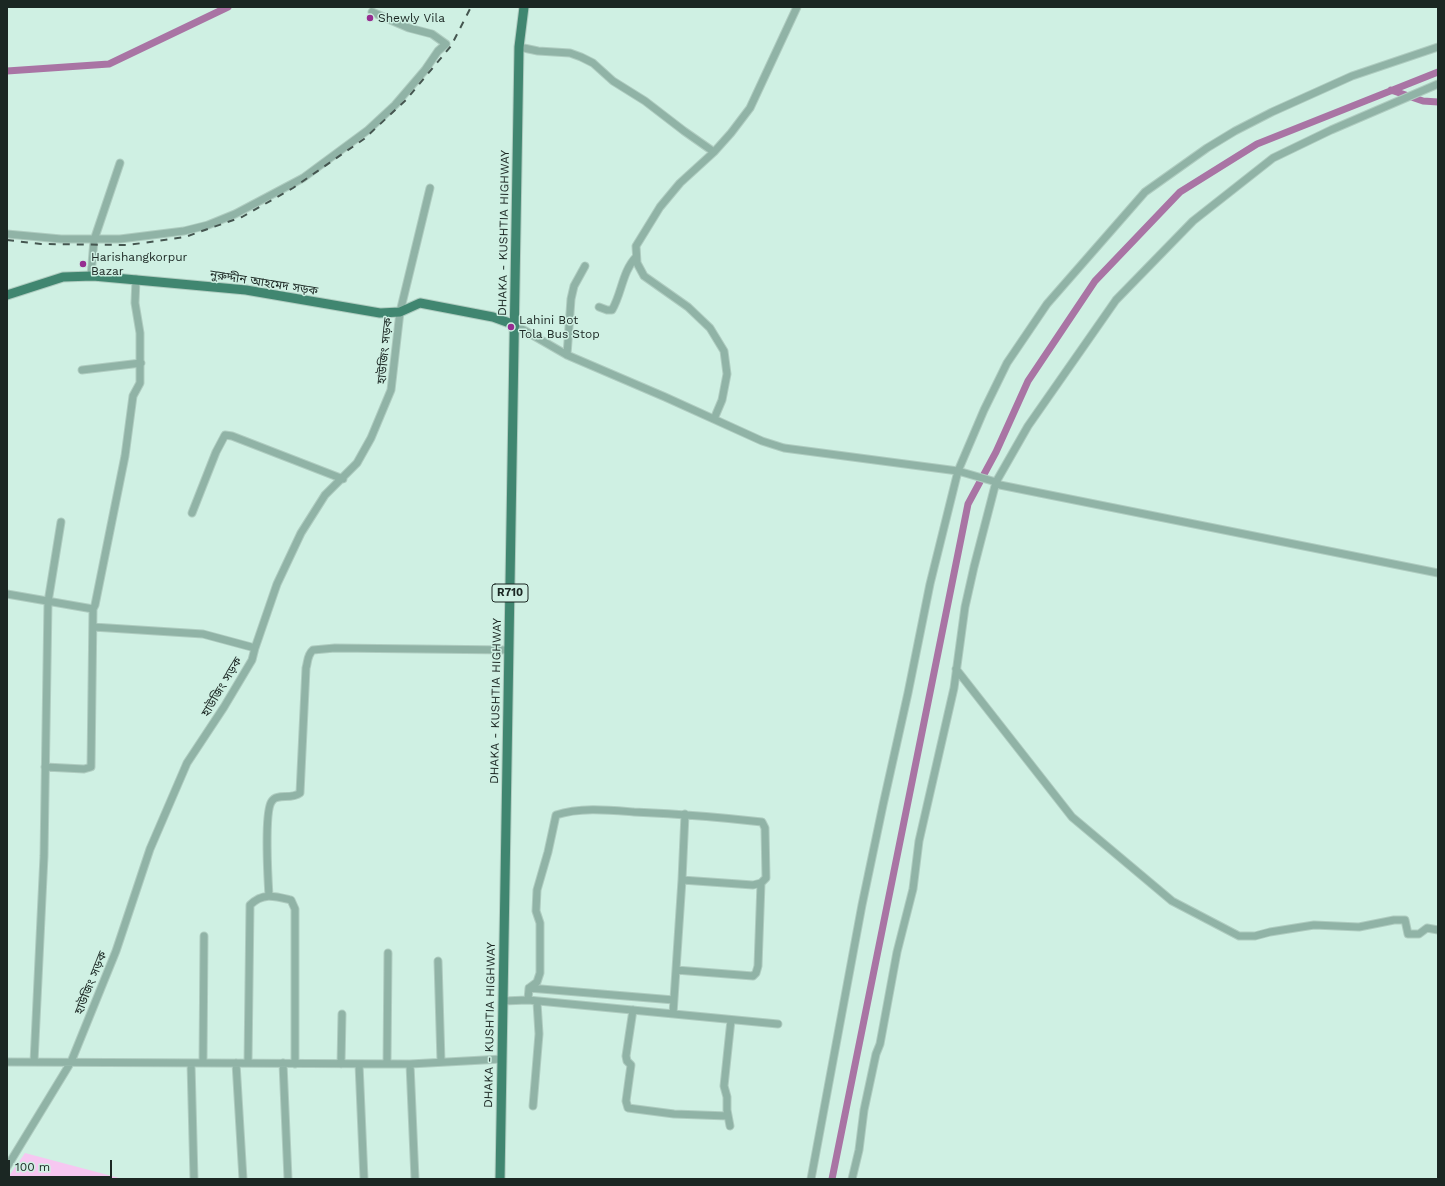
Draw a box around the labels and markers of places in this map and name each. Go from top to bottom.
place label: Shewly Vila [378,11,445,25]
marker: Shewly Vila [365,13,375,23]
place label: Harishangkorpur Bazar [91,250,187,278]
marker: Harishangkorpur Bazar [78,259,88,269]
place label: Lahini Bot Tola Bus Stop [519,313,600,341]
marker: Lahini Bot Tola Bus Stop [506,322,516,332]

